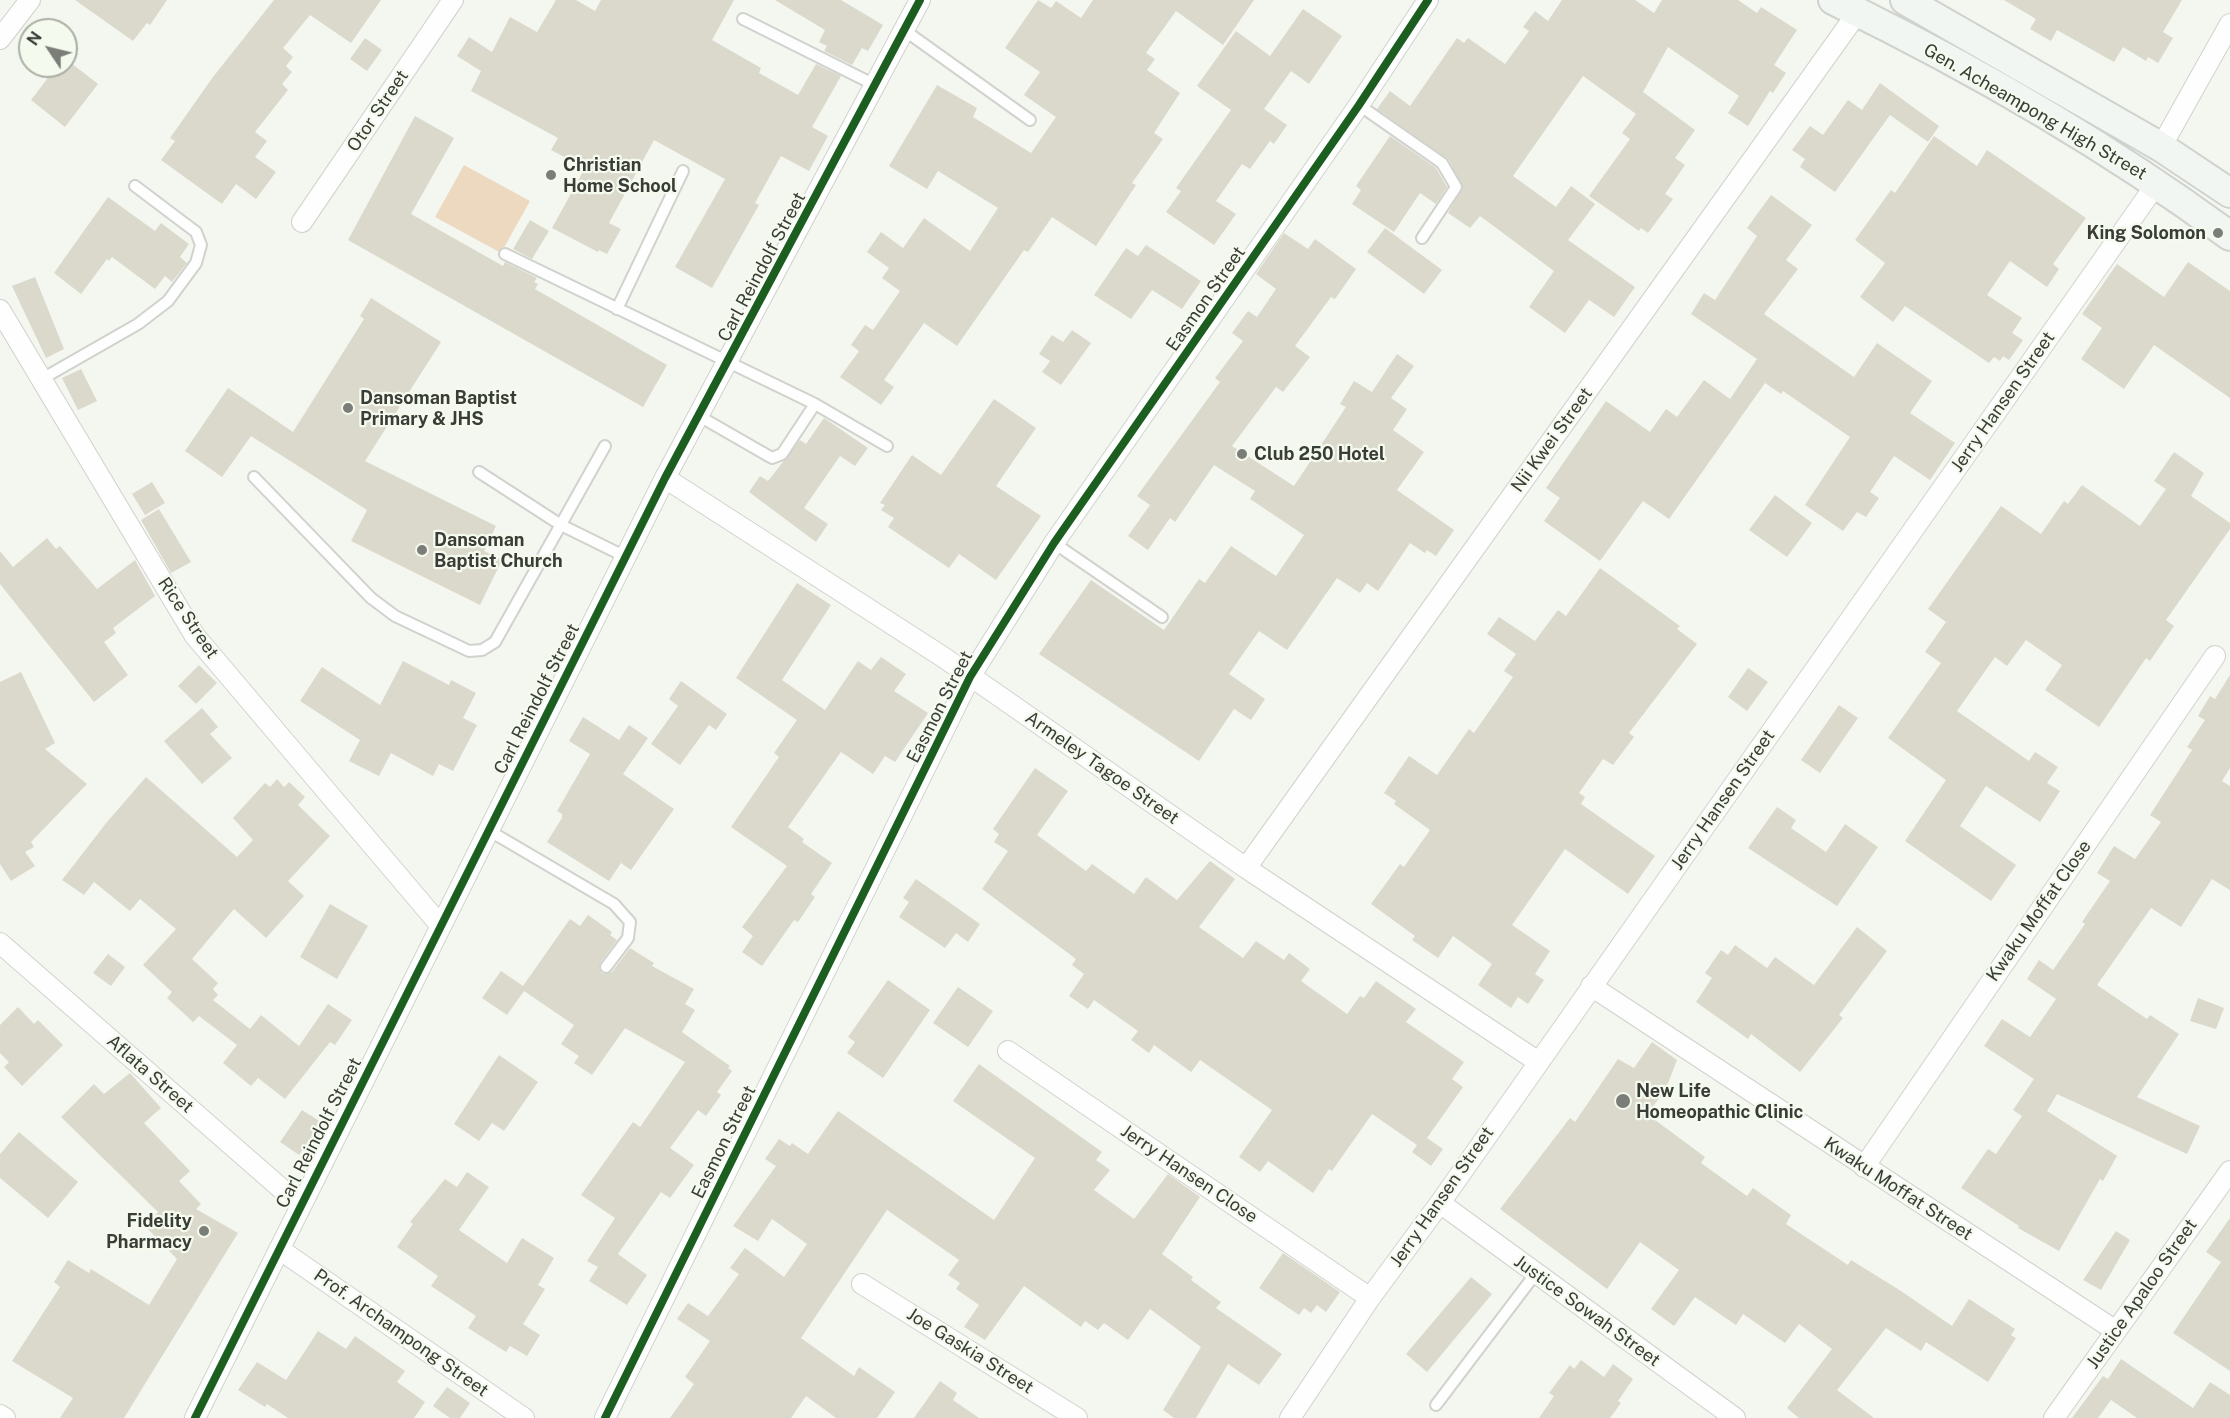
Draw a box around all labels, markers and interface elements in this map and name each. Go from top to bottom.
north arrow [18,18,78,78]
text: N [23,28,46,49]
street label: Gen. Acheampong High Street [1920,39,2150,185]
street label: Otor Street [343,66,413,156]
place label: Christian Home School [563,154,677,196]
marker: Christian Home School [544,168,558,182]
street label: Carl Reindolf Street [713,189,811,345]
place label: King Solomon [2087,222,2206,244]
marker: King Solomon [2211,226,2225,240]
street label: Easmon Street [1162,242,1250,356]
street label: Jerry Hansen Street [1947,328,2059,476]
street label: Nii Kwei Street [1507,384,1597,496]
place label: Dansoman Baptist Primary & JHS [360,387,517,430]
marker: Dansoman Baptist Primary & JHS [341,401,355,415]
place label: Club 250 Hotel [1254,443,1385,465]
marker: Club 250 Hotel [1235,447,1249,461]
place label: Dansoman Baptist Church [434,529,563,572]
marker: Dansoman Baptist Church [415,543,429,557]
street label: Rice Street [153,573,223,663]
street label: Carl Reindolf Street [490,620,584,778]
street label: Easmon Street [902,647,978,767]
street label: Armeley Tagoe Street [1021,707,1183,829]
street label: Jerry Hansen Street [1667,726,1779,874]
street label: Kwaku Moffat Close [1982,836,2096,986]
street label: Aflata Street [102,1031,198,1117]
street label: Carl Reindolf Street [272,1054,366,1212]
place label: New Life Homeopathic Clinic [1636,1080,1803,1122]
street label: Easmon Street [687,1082,761,1202]
marker: New Life Homeopathic Clinic [1614,1092,1632,1110]
street label: Jerry Hansen Close [1116,1120,1262,1228]
street label: Jerry Hansen Street [1386,1123,1498,1271]
street label: Kwaku Moffat Street [1820,1133,1976,1245]
place label: Fidelity Pharmacy [106,1210,192,1252]
street label: Justice Apaloo Street [2082,1215,2202,1373]
marker: Fidelity Pharmacy [197,1224,211,1238]
street label: Justice Sowah Street [1510,1251,1664,1371]
street label: Prof. Archampong Street [310,1264,492,1402]
street label: Joe Gaskia Street [903,1303,1037,1399]

